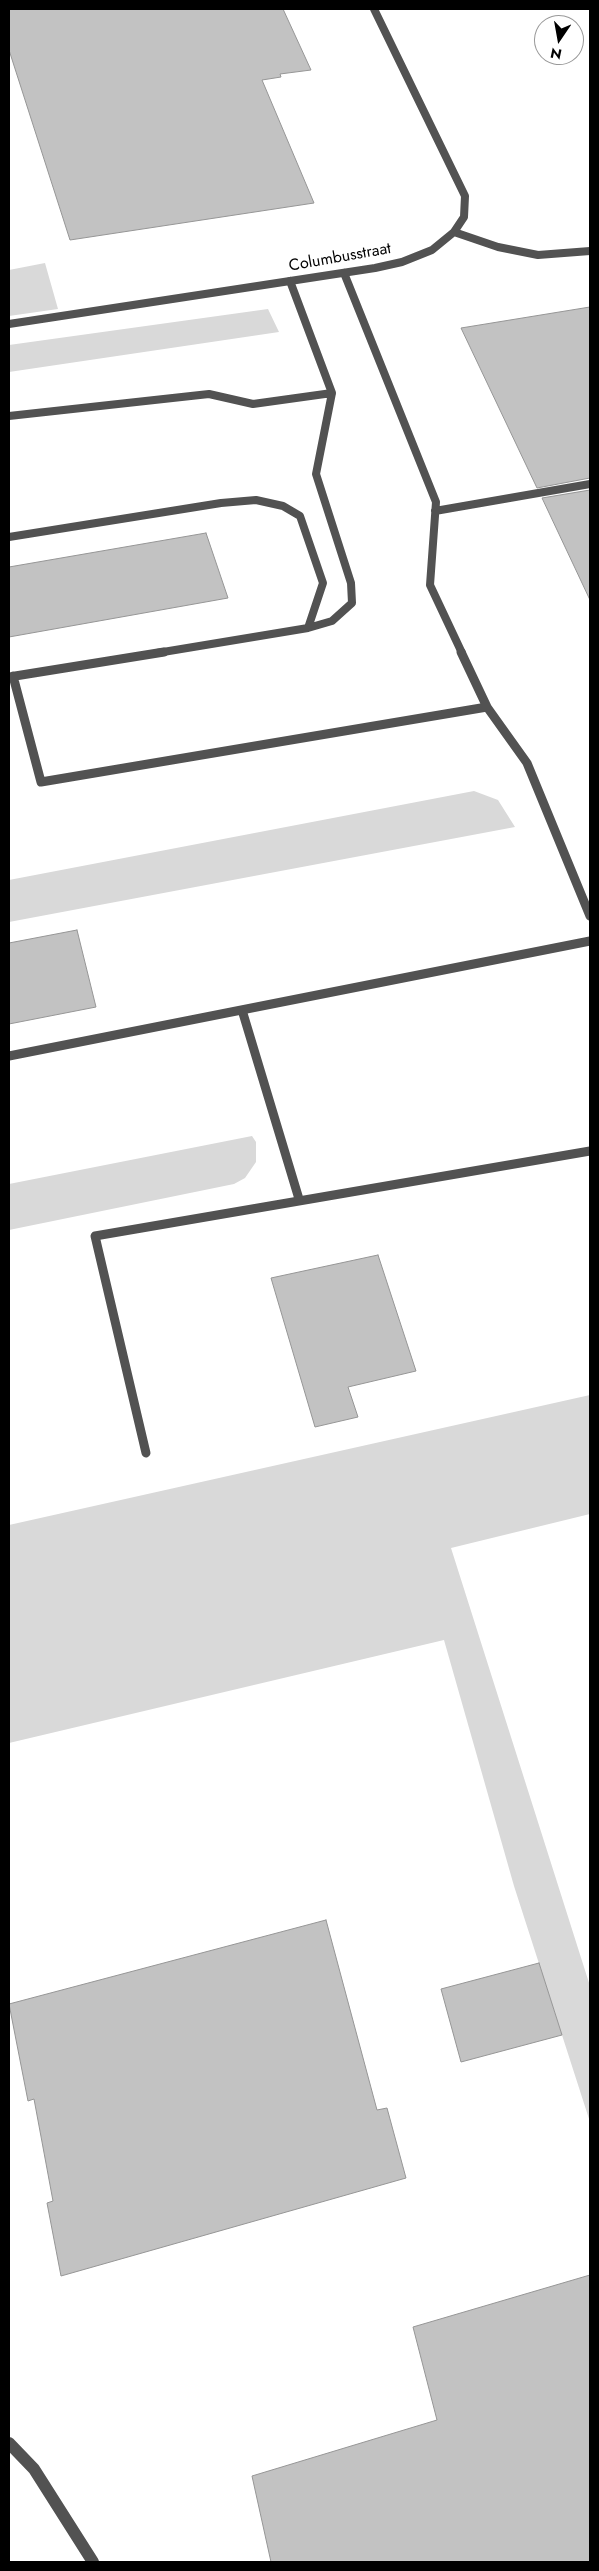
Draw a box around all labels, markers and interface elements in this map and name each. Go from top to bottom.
north arrow [534,15,584,65]
text: N [549,43,564,65]
street label: Columbusstraat [288,240,392,276]

